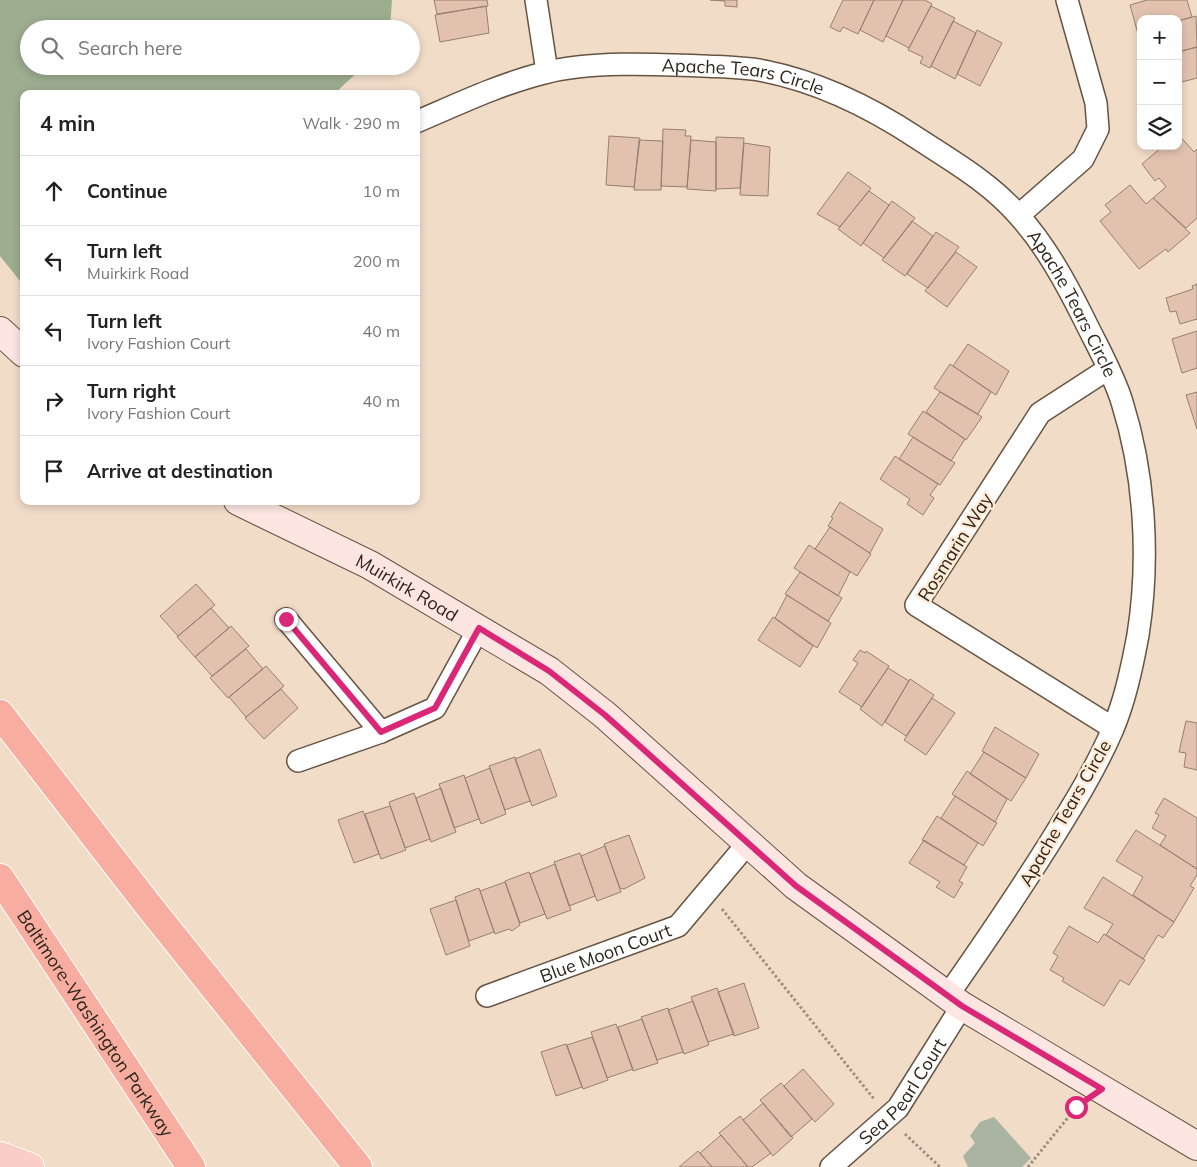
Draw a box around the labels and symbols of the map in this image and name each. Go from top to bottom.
street label: Apache Tears Circle [661,53,828,99]
street label: Apache Tears Circle [1023,225,1122,381]
street label: Rosmarin Way [913,488,998,605]
street label: Muirkirk Road [352,548,463,626]
route end [275,608,298,631]
street label: Apache Tears Circle [1014,736,1116,890]
street label: Baltimore-Washington Parkway [13,905,180,1141]
street label: Blue Moon Court [536,918,674,987]
street label: Sea Pearl Court [854,1034,951,1149]
route start [1065,1096,1088,1119]

